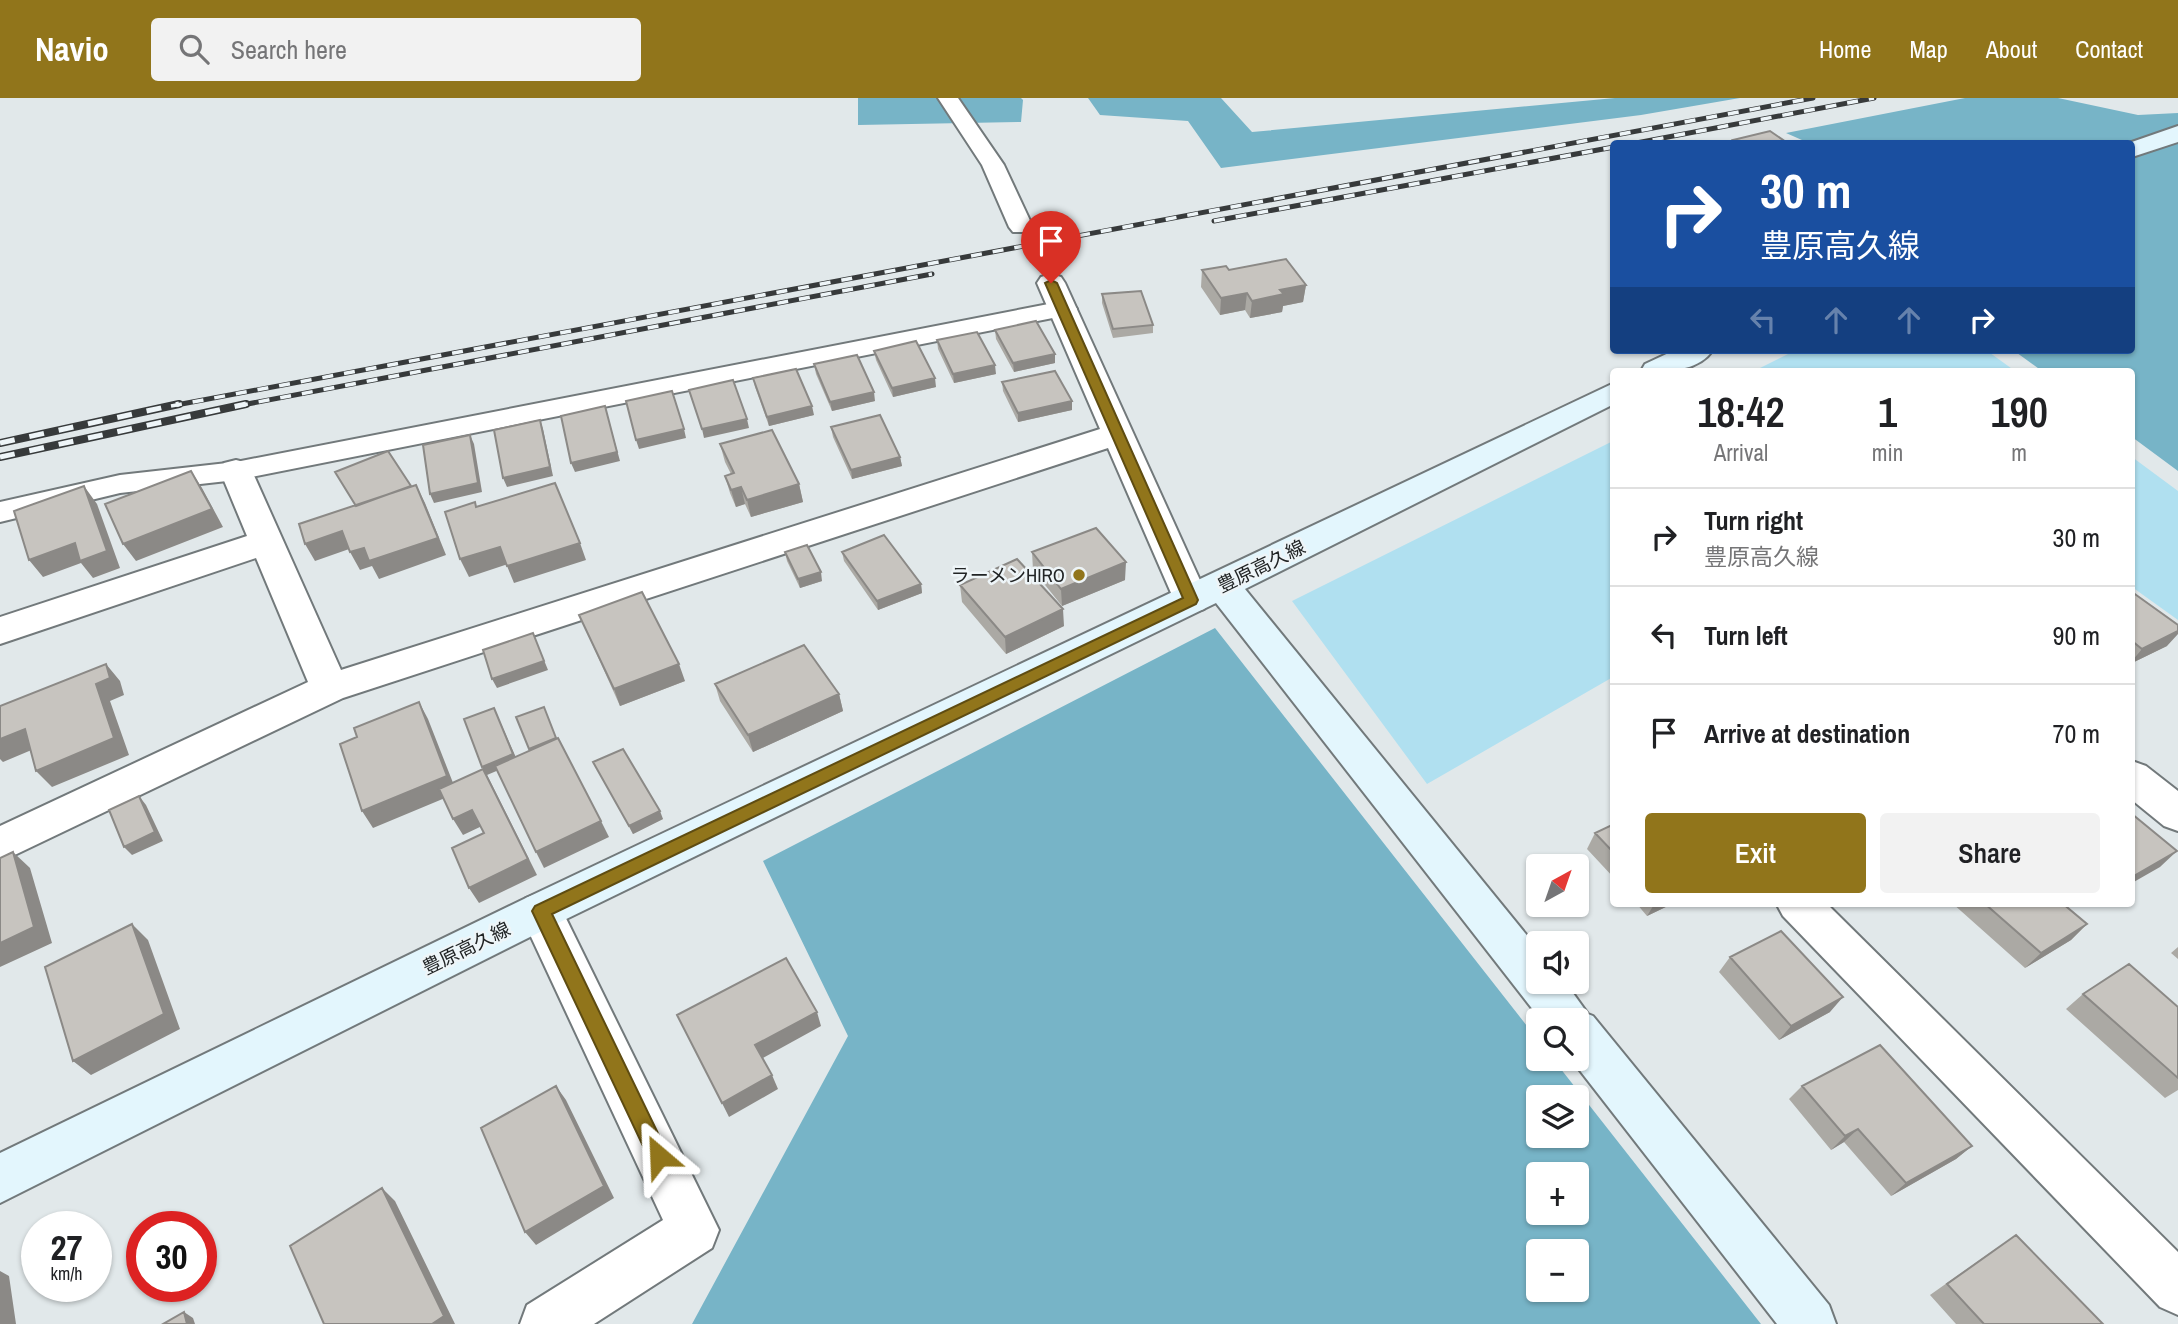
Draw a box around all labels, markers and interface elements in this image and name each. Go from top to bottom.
search box [151,18,641,81]
text: Navio [35,27,109,71]
icon: search [175,30,213,68]
text: Search here [231,32,347,67]
text: Home [1819,33,1871,65]
text: Map [1909,33,1948,65]
text: About [1986,33,2037,65]
text: Contact [2075,33,2143,65]
text: 30 m [1760,157,1852,223]
icon: right [1645,168,1736,259]
pin [1021,211,1081,283]
icon: arrive [1032,222,1070,260]
text: 豊原高久線 [1760,224,1920,267]
icon: left [1744,301,1782,339]
icon: ahead [1817,301,1855,339]
icon: ahead [1890,301,1928,339]
icon: right [1963,301,2001,339]
text: 18:42 [1697,384,1785,440]
text: 1 [1878,384,1897,440]
text: 190 [1990,384,2048,440]
text: Arrival [1714,437,1768,468]
text: min [1872,437,1903,468]
text: m [2011,437,2027,468]
text: Turn right [1704,503,1803,538]
icon: right [1645,518,1683,556]
text: 30 m [2053,520,2100,555]
street label: 豊原高久線 [1213,533,1309,599]
text: 豊原高久線 [1704,541,1819,572]
place label: ラーメンHIRO [951,562,1065,588]
marker: ラーメンHIRO [1071,567,1087,583]
icon: left [1645,616,1683,654]
text: Turn left [1704,618,1788,653]
text: 90 m [2053,618,2100,653]
icon: arrive [1645,714,1683,752]
text: Arrive at destination [1704,716,1910,751]
text: 70 m [2053,716,2100,751]
button: Exit [1645,813,1866,893]
button: Share [1880,813,2100,893]
north arrow [1526,854,1589,917]
map controls [1526,854,1589,1302]
street label: 豊原高久線 [418,915,514,981]
button: sound [1526,931,1589,994]
button: search [1526,1008,1589,1071]
button: layers [1526,1085,1589,1148]
position arrow [622,1119,696,1193]
button: + [1526,1162,1589,1225]
speed limit sign: 30 [126,1211,217,1302]
text: 27 [51,1224,82,1271]
button: − [1526,1239,1589,1302]
text: km/h [51,1261,83,1286]

